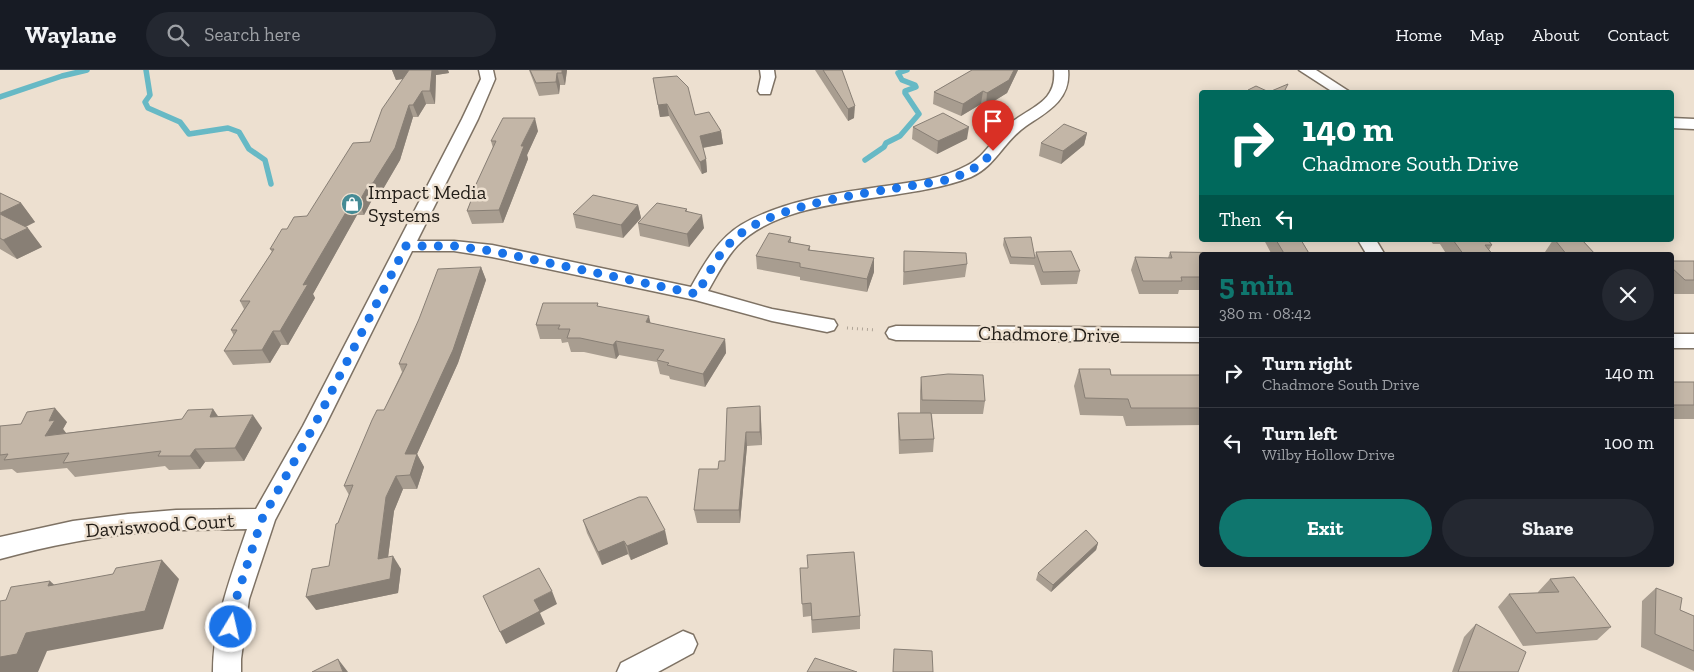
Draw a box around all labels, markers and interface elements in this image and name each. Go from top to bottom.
search box [146,12,496,57]
text: Waylane [25,20,116,49]
icon: search [164,21,192,49]
text: Search here [204,23,301,46]
text: Home [1395,24,1442,46]
text: Map [1470,24,1504,46]
text: About [1532,24,1579,46]
text: Contact [1607,24,1669,46]
pin [972,100,1014,151]
icon: arrive [979,107,1007,135]
text: 140 m [1302,108,1393,150]
icon: right [1219,110,1284,175]
text: Chadmore South Drive [1302,150,1518,177]
place label: Impact Media Systems [368,180,487,227]
shop icon: Impact Media Systems [340,192,364,216]
icon: left [1271,205,1299,233]
text: Then [1219,208,1261,231]
text: 5 min [1219,267,1293,303]
button: close [1602,269,1654,321]
text: 380 m · 08:42 [1219,304,1311,323]
street label: Chadmore Drive [978,321,1120,347]
text: Turn right [1262,352,1352,375]
icon: right [1219,359,1247,387]
text: 140 m [1605,361,1654,384]
text: Chadmore South Drive [1262,375,1419,394]
text: Turn left [1262,422,1337,445]
icon: left [1219,429,1247,457]
text: 100 m [1604,431,1654,454]
text: Wilby Hollow Drive [1262,445,1395,464]
button: Exit [1219,499,1432,557]
button: Share [1442,499,1654,557]
street label: Daviswood Court [85,508,236,542]
position arrow [204,600,256,652]

